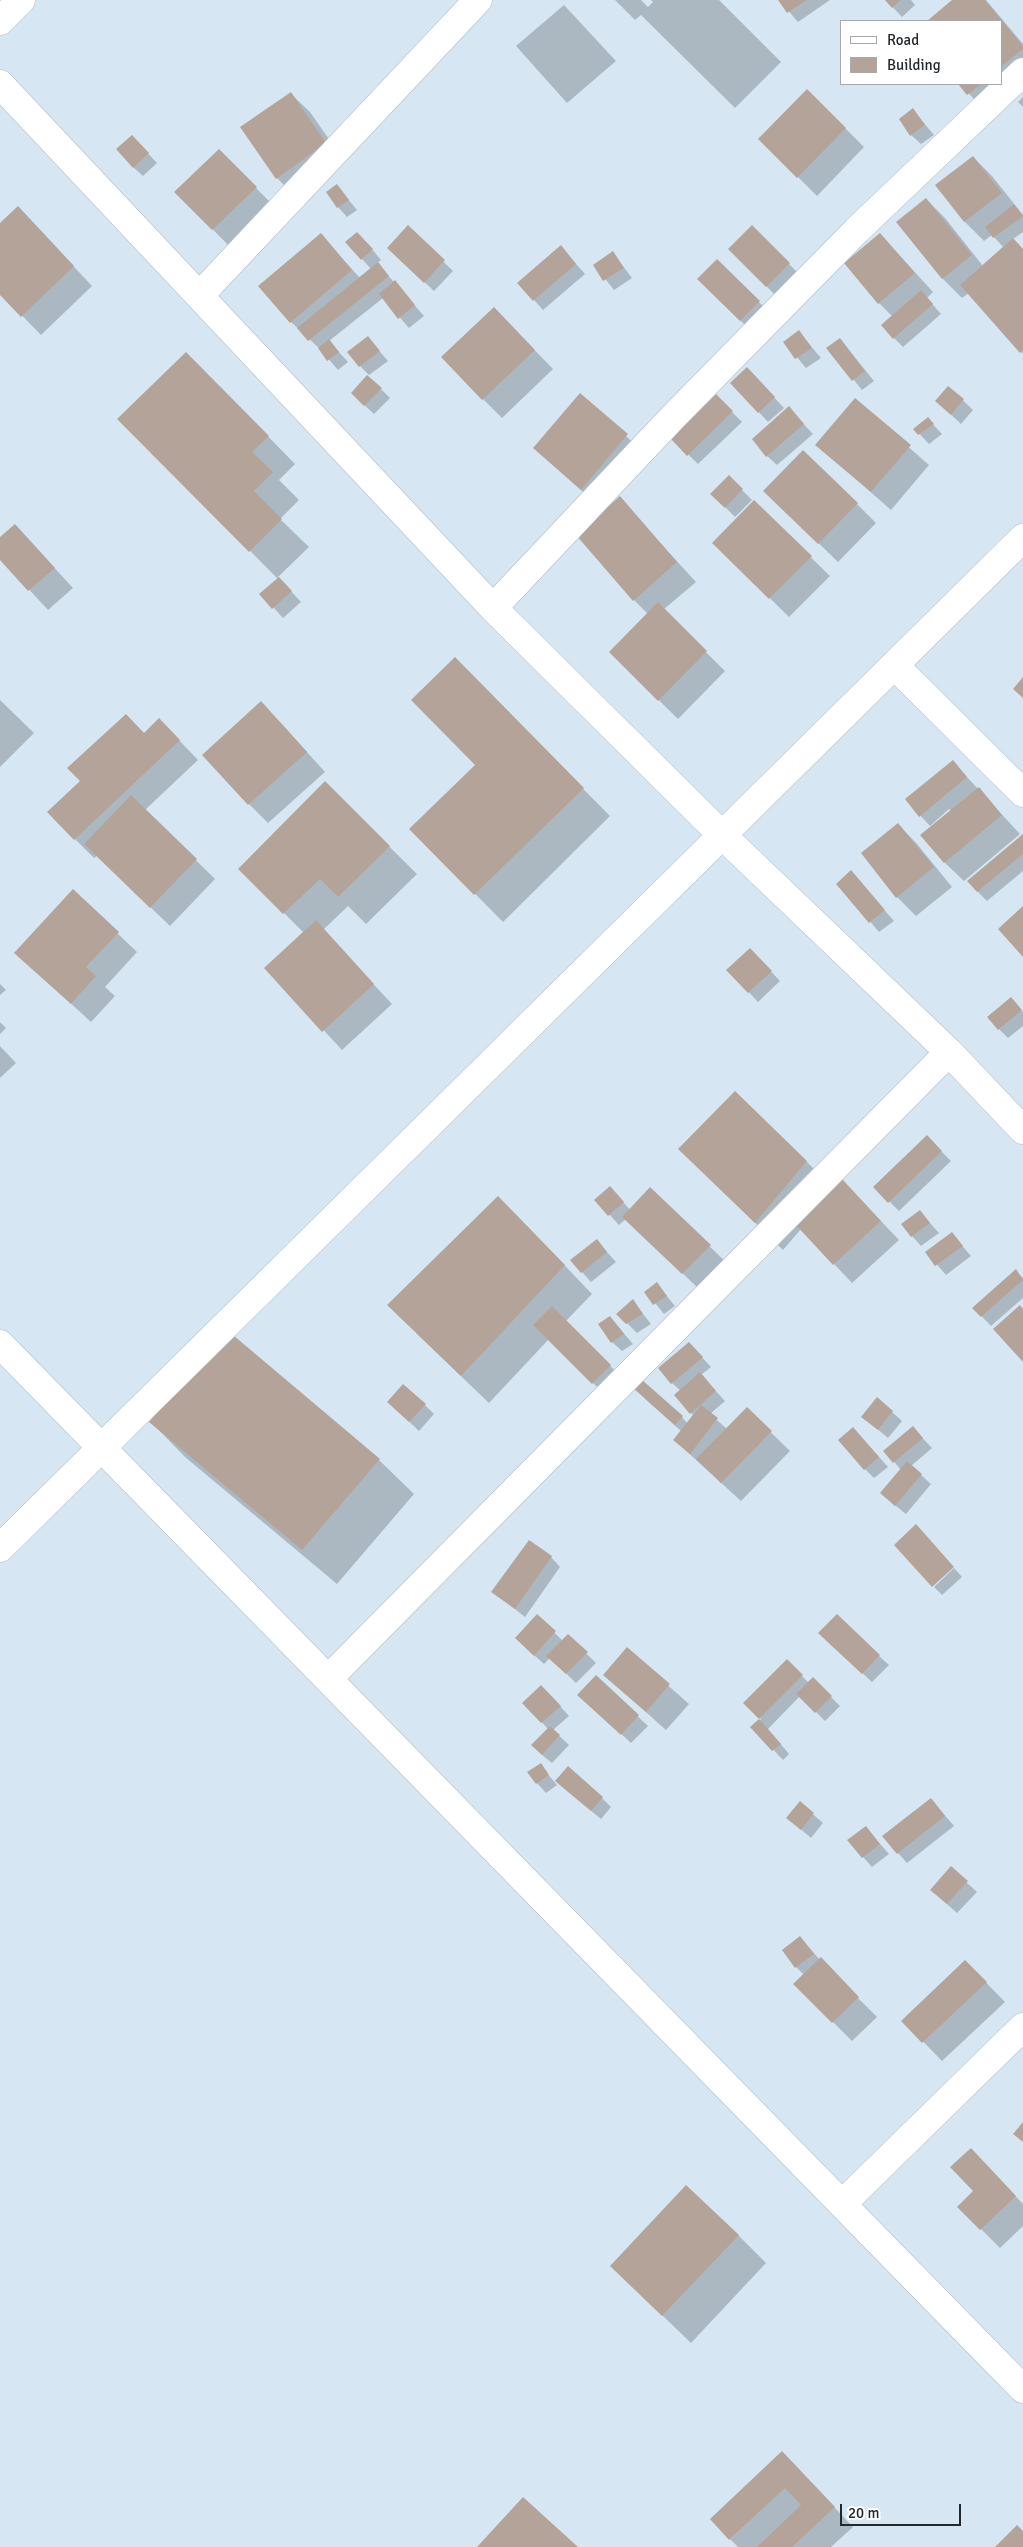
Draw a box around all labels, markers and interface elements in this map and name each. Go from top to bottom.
legend [840,20,1003,85]
text: Road [887,31,919,49]
text: Building [887,56,941,74]
scale bar [843,2494,964,2526]
text: 20 m [848,2504,879,2522]

